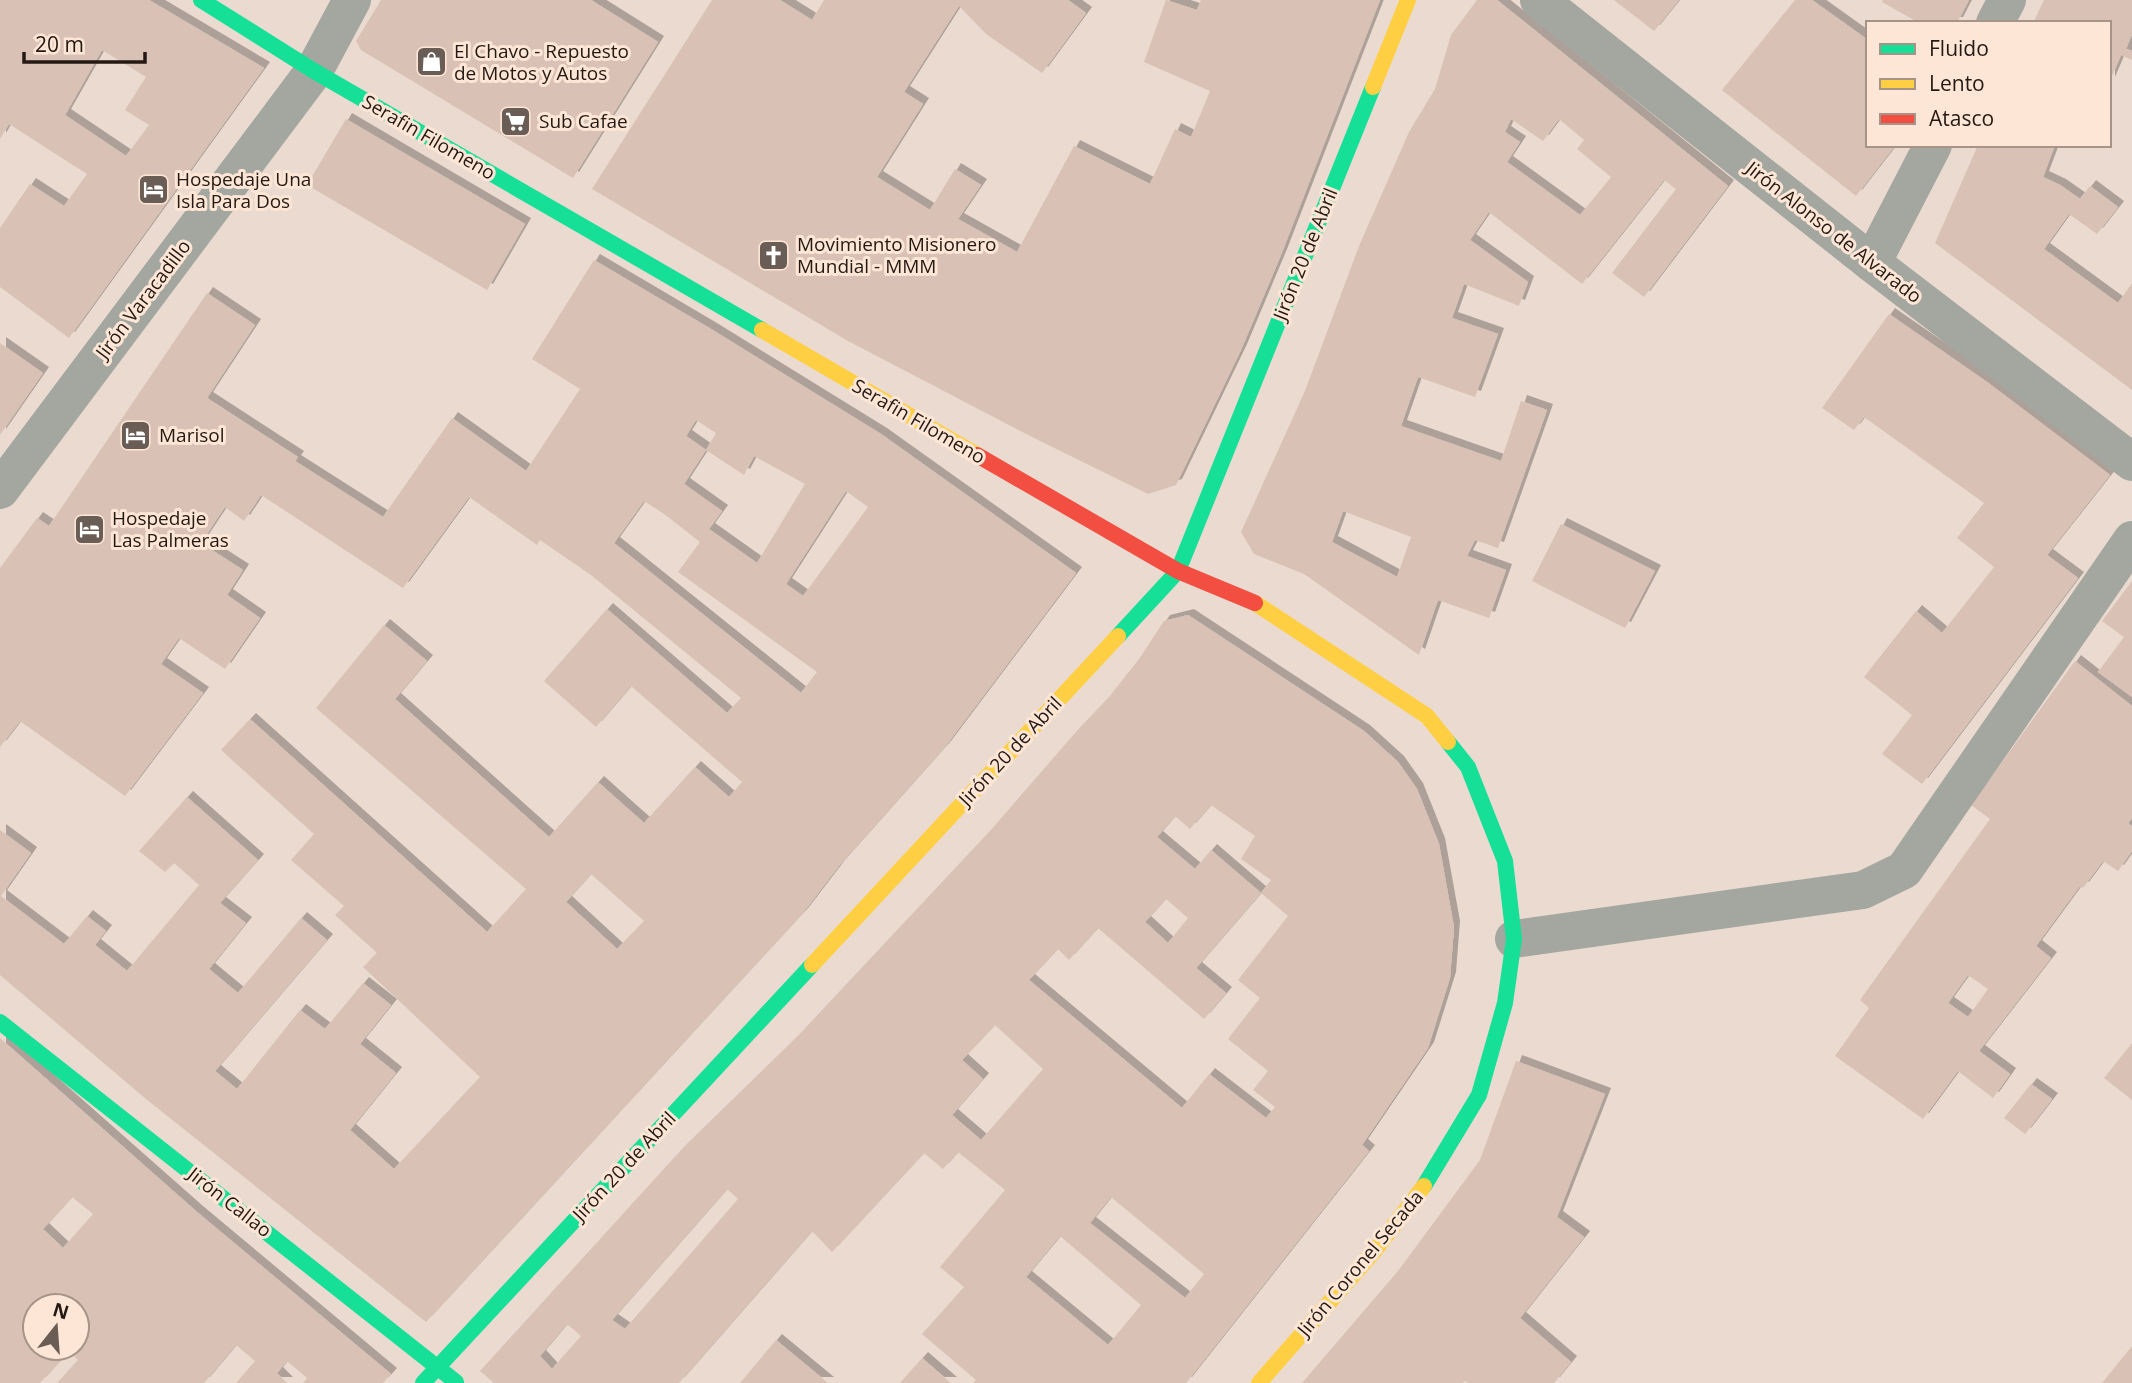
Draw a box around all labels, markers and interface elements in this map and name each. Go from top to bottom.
scale bar [24,21,145,65]
legend [1866,21,2111,147]
text: 20 m [35,30,84,58]
text: Fluido [1929,34,1989,62]
place label: El Chavo - Repuesto de Motos y Autos [454,38,629,86]
shop icon: El Chavo - Repuesto de Motos y Autos [414,45,448,79]
text: Lento [1929,69,1985,97]
street label: Serafin Filomeno [358,88,500,186]
supermarket icon: Sub Cafae [499,104,533,138]
text: Atasco [1929,104,1994,132]
place label: Sub Cafae [539,108,628,134]
street label: Jirón Alonso de Alvarado [1739,154,1927,309]
place label: Hospedaje Una Isla Para Dos [176,166,311,214]
hotel icon: Hospedaje Una Isla Para Dos [136,173,170,207]
street label: Jirón 20 de Abril [1266,184,1343,326]
place label: Movimiento Misionero Mundial - MMM [797,231,996,279]
street label: Jirón Varacadillo [88,234,196,366]
church icon: Movimiento Misionero Mundial - MMM [757,238,791,272]
street label: Serafin Filomeno [848,372,990,470]
hotel icon: Marisol [119,418,153,452]
place label: Marisol [159,422,225,448]
place label: Hospedaje Las Palmeras [112,505,229,553]
hotel icon: Hospedaje Las Palmeras [72,512,106,546]
street label: Jirón 20 de Abril [951,691,1067,813]
street label: Jirón 20 de Abril [565,1106,681,1228]
street label: Jirón Callao [181,1160,277,1243]
street label: Jirón Coronel Secada [1290,1184,1429,1343]
north arrow [21,1292,91,1362]
text: N [50,1296,72,1325]

